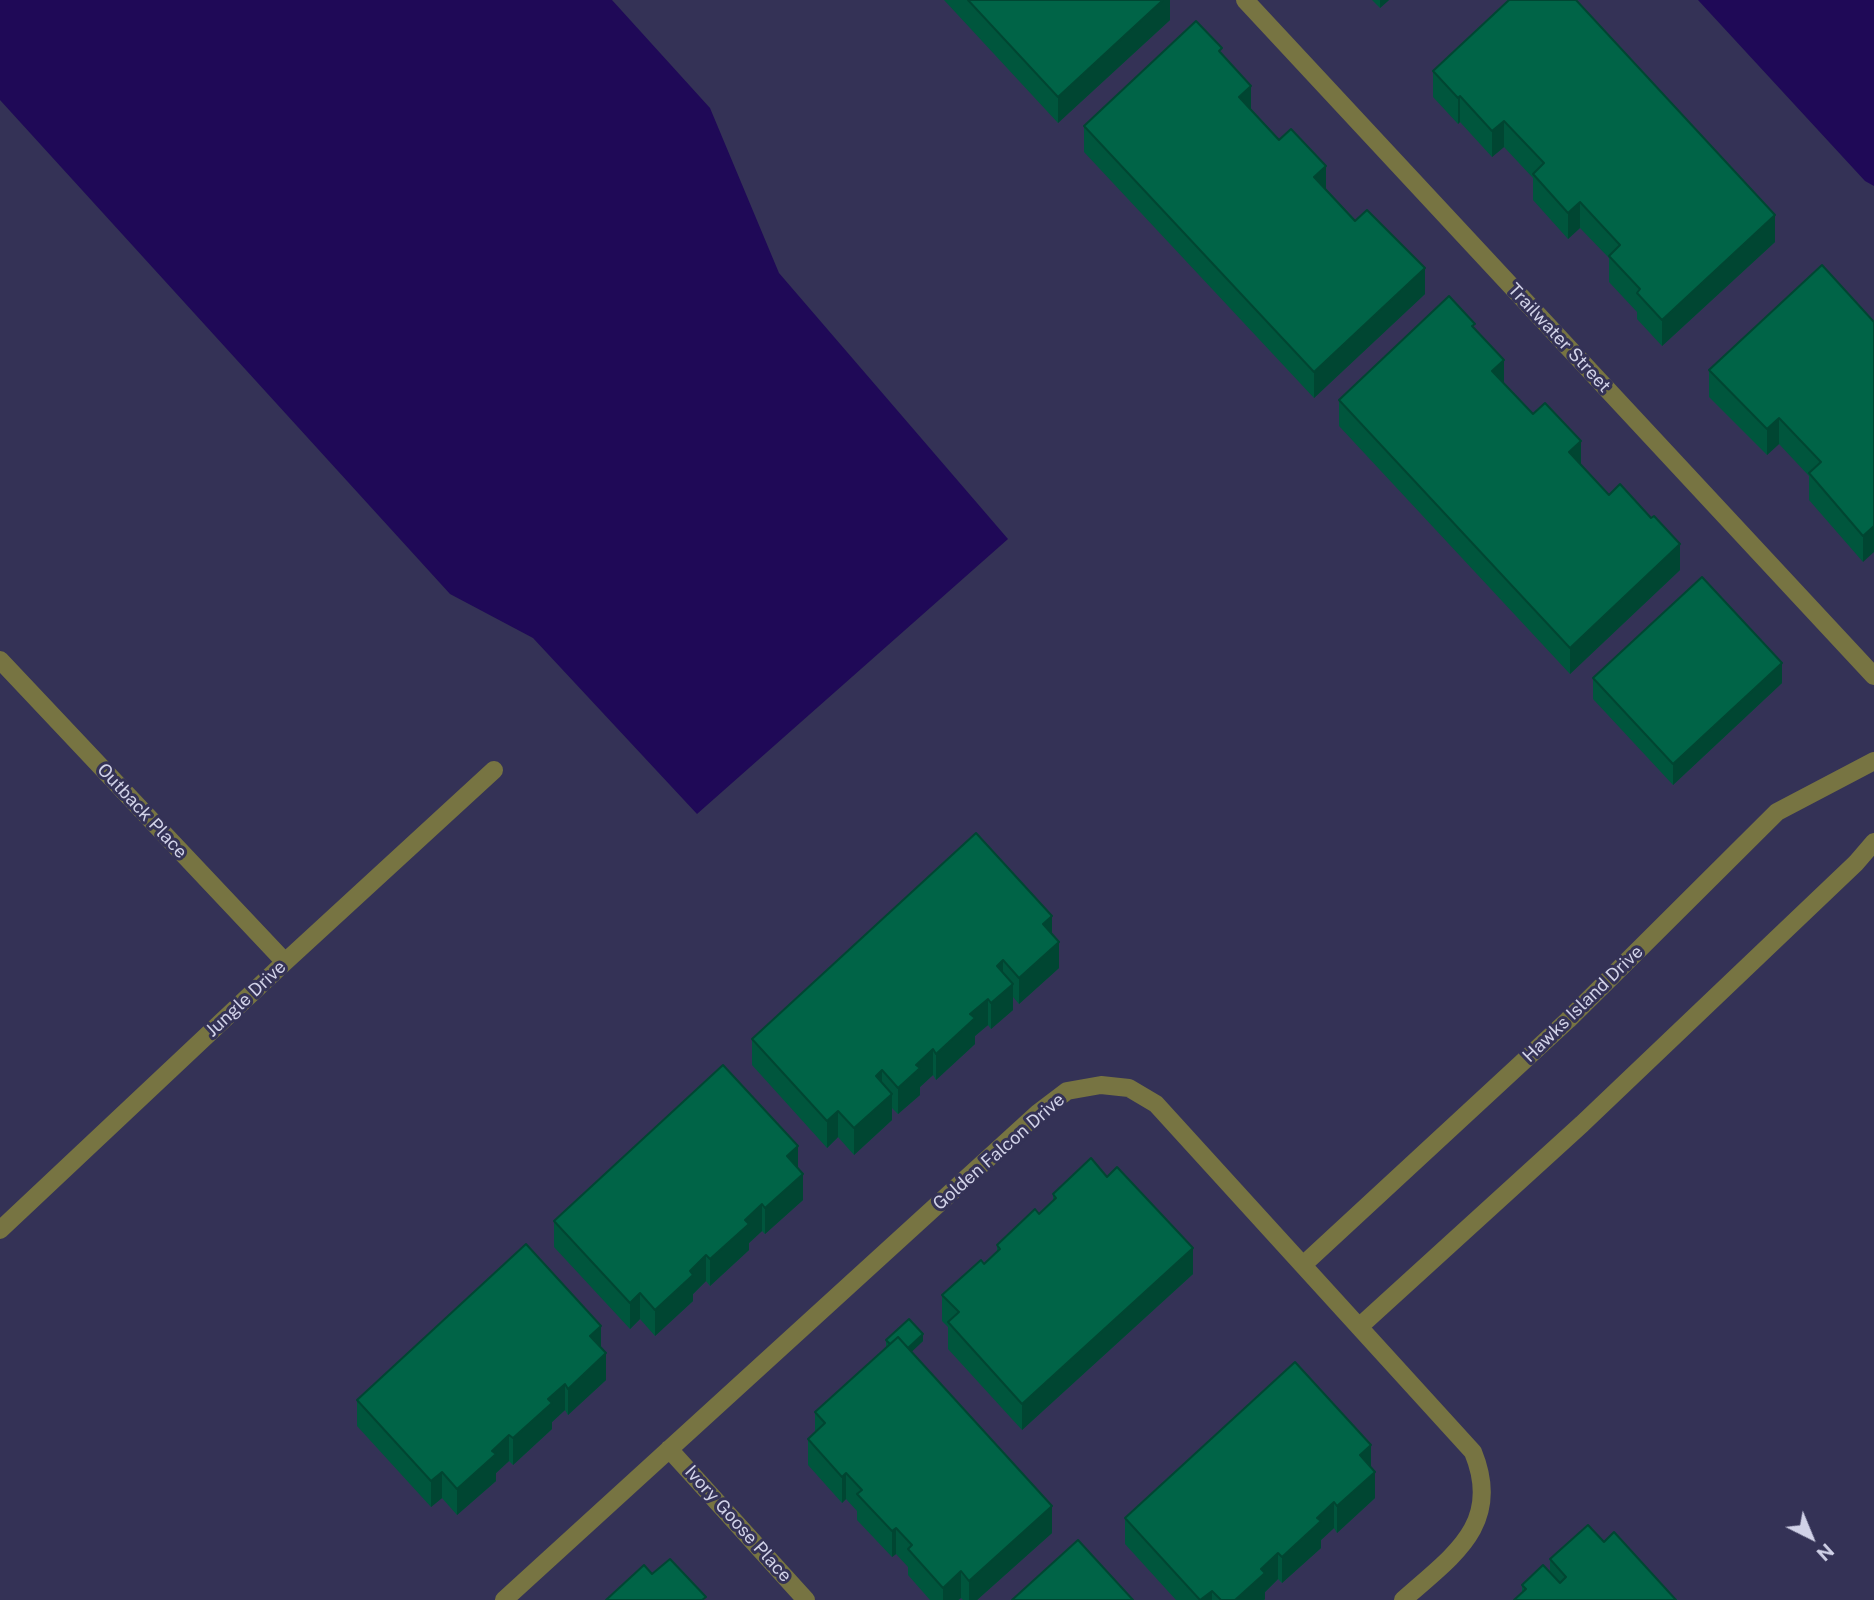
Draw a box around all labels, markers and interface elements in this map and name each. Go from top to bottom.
street label: Trailwater Street [1503,279,1615,397]
street label: Outback Place [92,759,192,863]
street label: Hawks Island Drive [1518,941,1648,1067]
street label: Jungle Drive [201,956,291,1042]
street label: Golden Falcon Drive [929,1089,1069,1215]
street label: Ivory Goose Place [680,1461,796,1587]
north arrow [1776,1502,1846,1572]
text: N [1812,1539,1838,1565]

